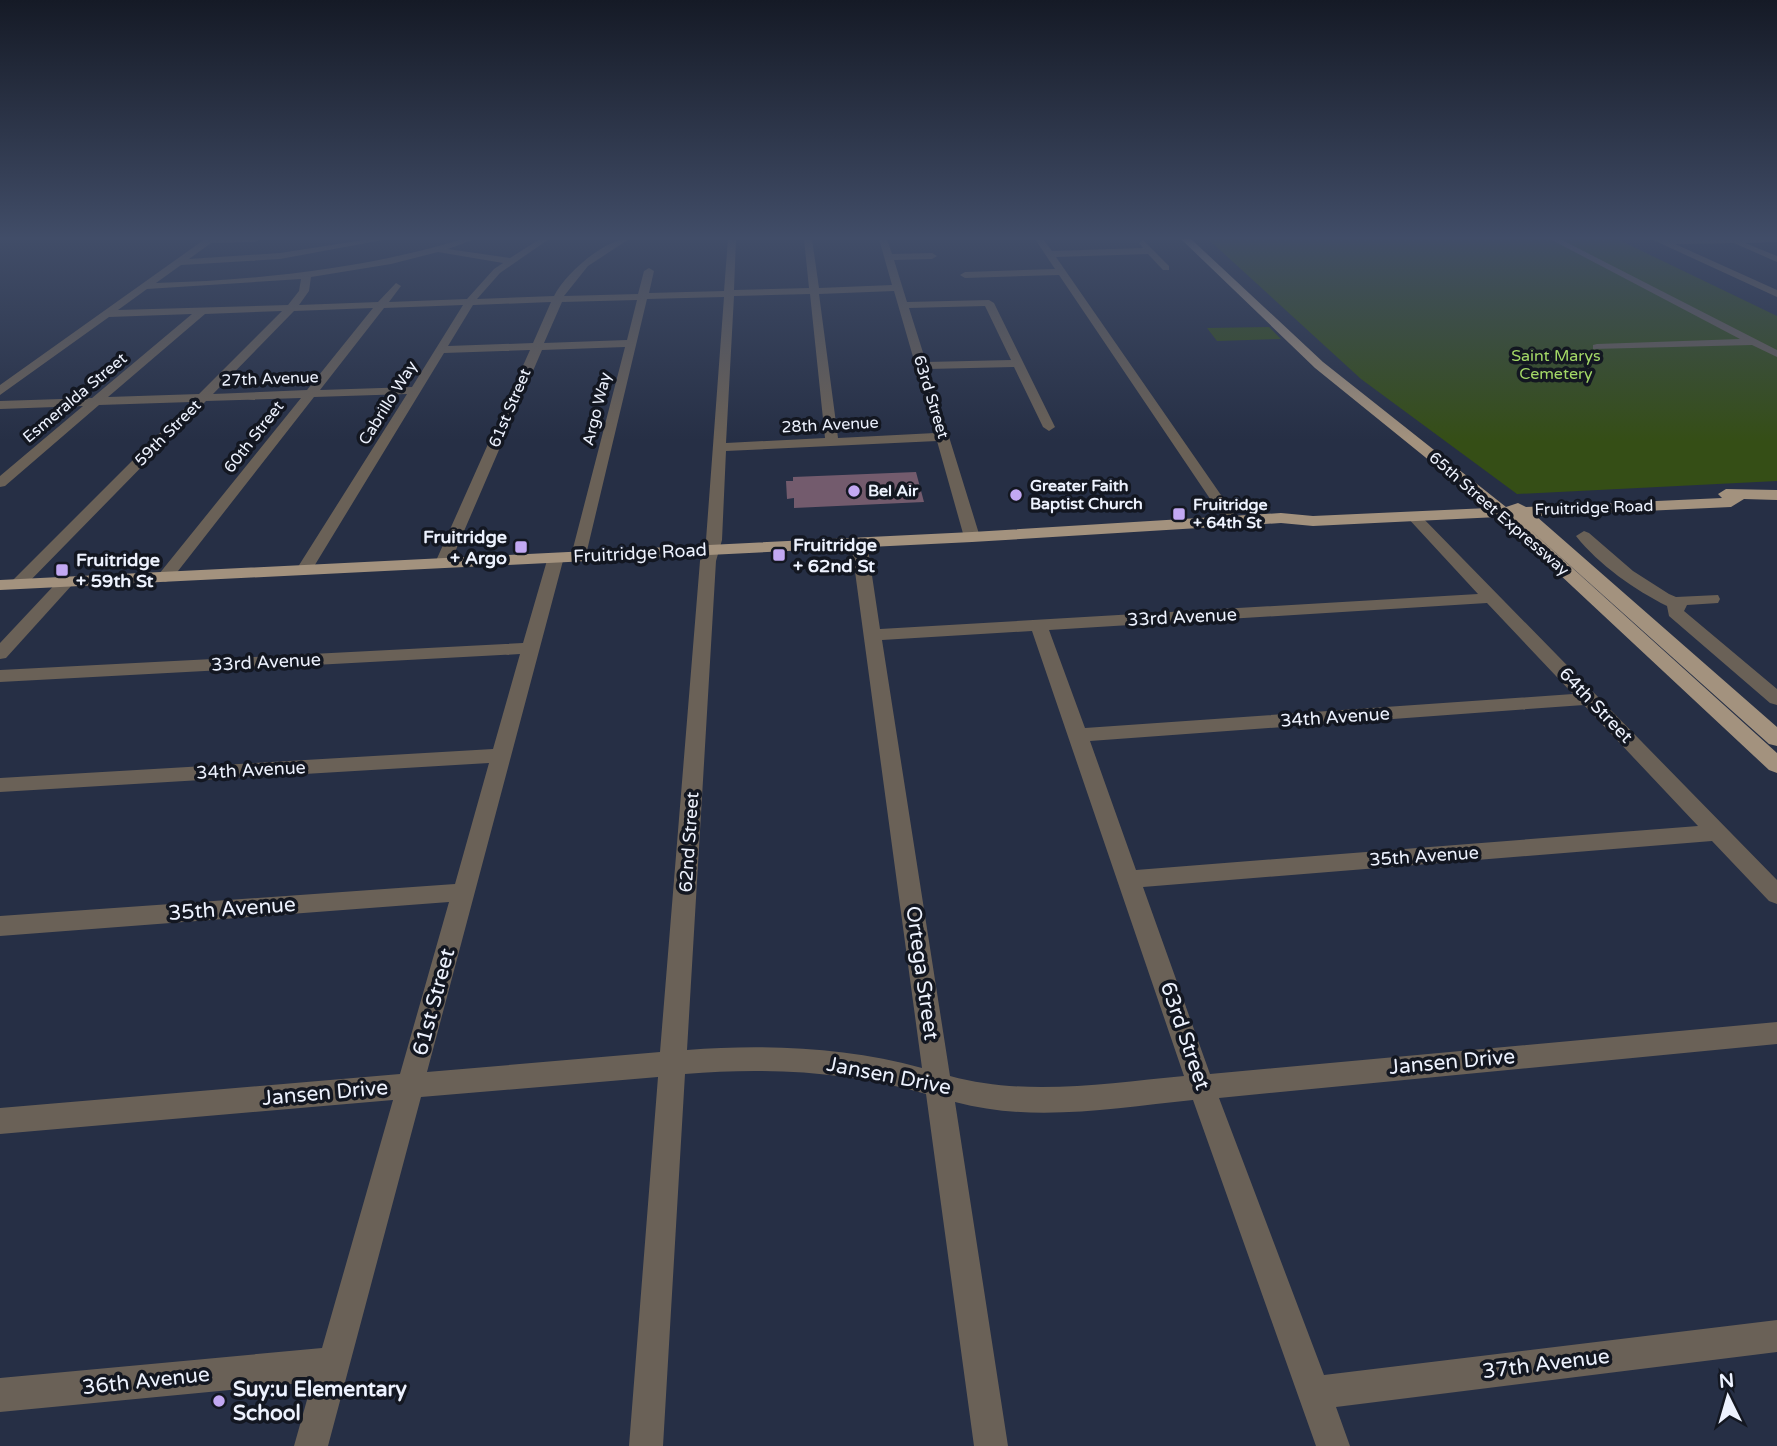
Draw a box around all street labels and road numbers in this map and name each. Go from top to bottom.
street label: Esmeralda Street [19,349,131,447]
street label: 63rd Street [909,353,953,441]
street label: Cabrillo Way [354,357,422,449]
street label: 61st Street [484,366,536,450]
street label: 27th Avenue [221,367,319,391]
street label: Argo Way [578,370,616,448]
street label: 59th Street [131,396,205,470]
street label: 60th Street [220,397,288,477]
street label: 28th Avenue [781,412,879,438]
street label: 65th Street Expressway [1425,448,1573,581]
street label: Fruitridge Road [1534,496,1654,520]
street label: Fruitridge Road [573,539,707,567]
street label: 33rd Avenue [1127,603,1237,631]
street label: 33rd Avenue [211,648,321,676]
street label: 64th Street [1555,663,1638,747]
street label: 34th Avenue [1280,702,1390,732]
street label: 34th Avenue [196,756,306,784]
street label: 62nd Street [675,791,704,893]
street label: 35th Avenue [1369,841,1479,871]
street label: 35th Avenue [167,892,297,926]
street label: Ortega Street [900,904,944,1042]
street label: 61st Street [408,946,460,1058]
street label: 63rd Street [1155,979,1215,1093]
street label: Jansen Drive [1388,1044,1516,1080]
street label: Jansen Drive [825,1052,953,1100]
street label: Jansen Drive [261,1075,389,1111]
street label: 37th Avenue [1481,1344,1611,1384]
street label: 36th Avenue [81,1362,211,1400]

